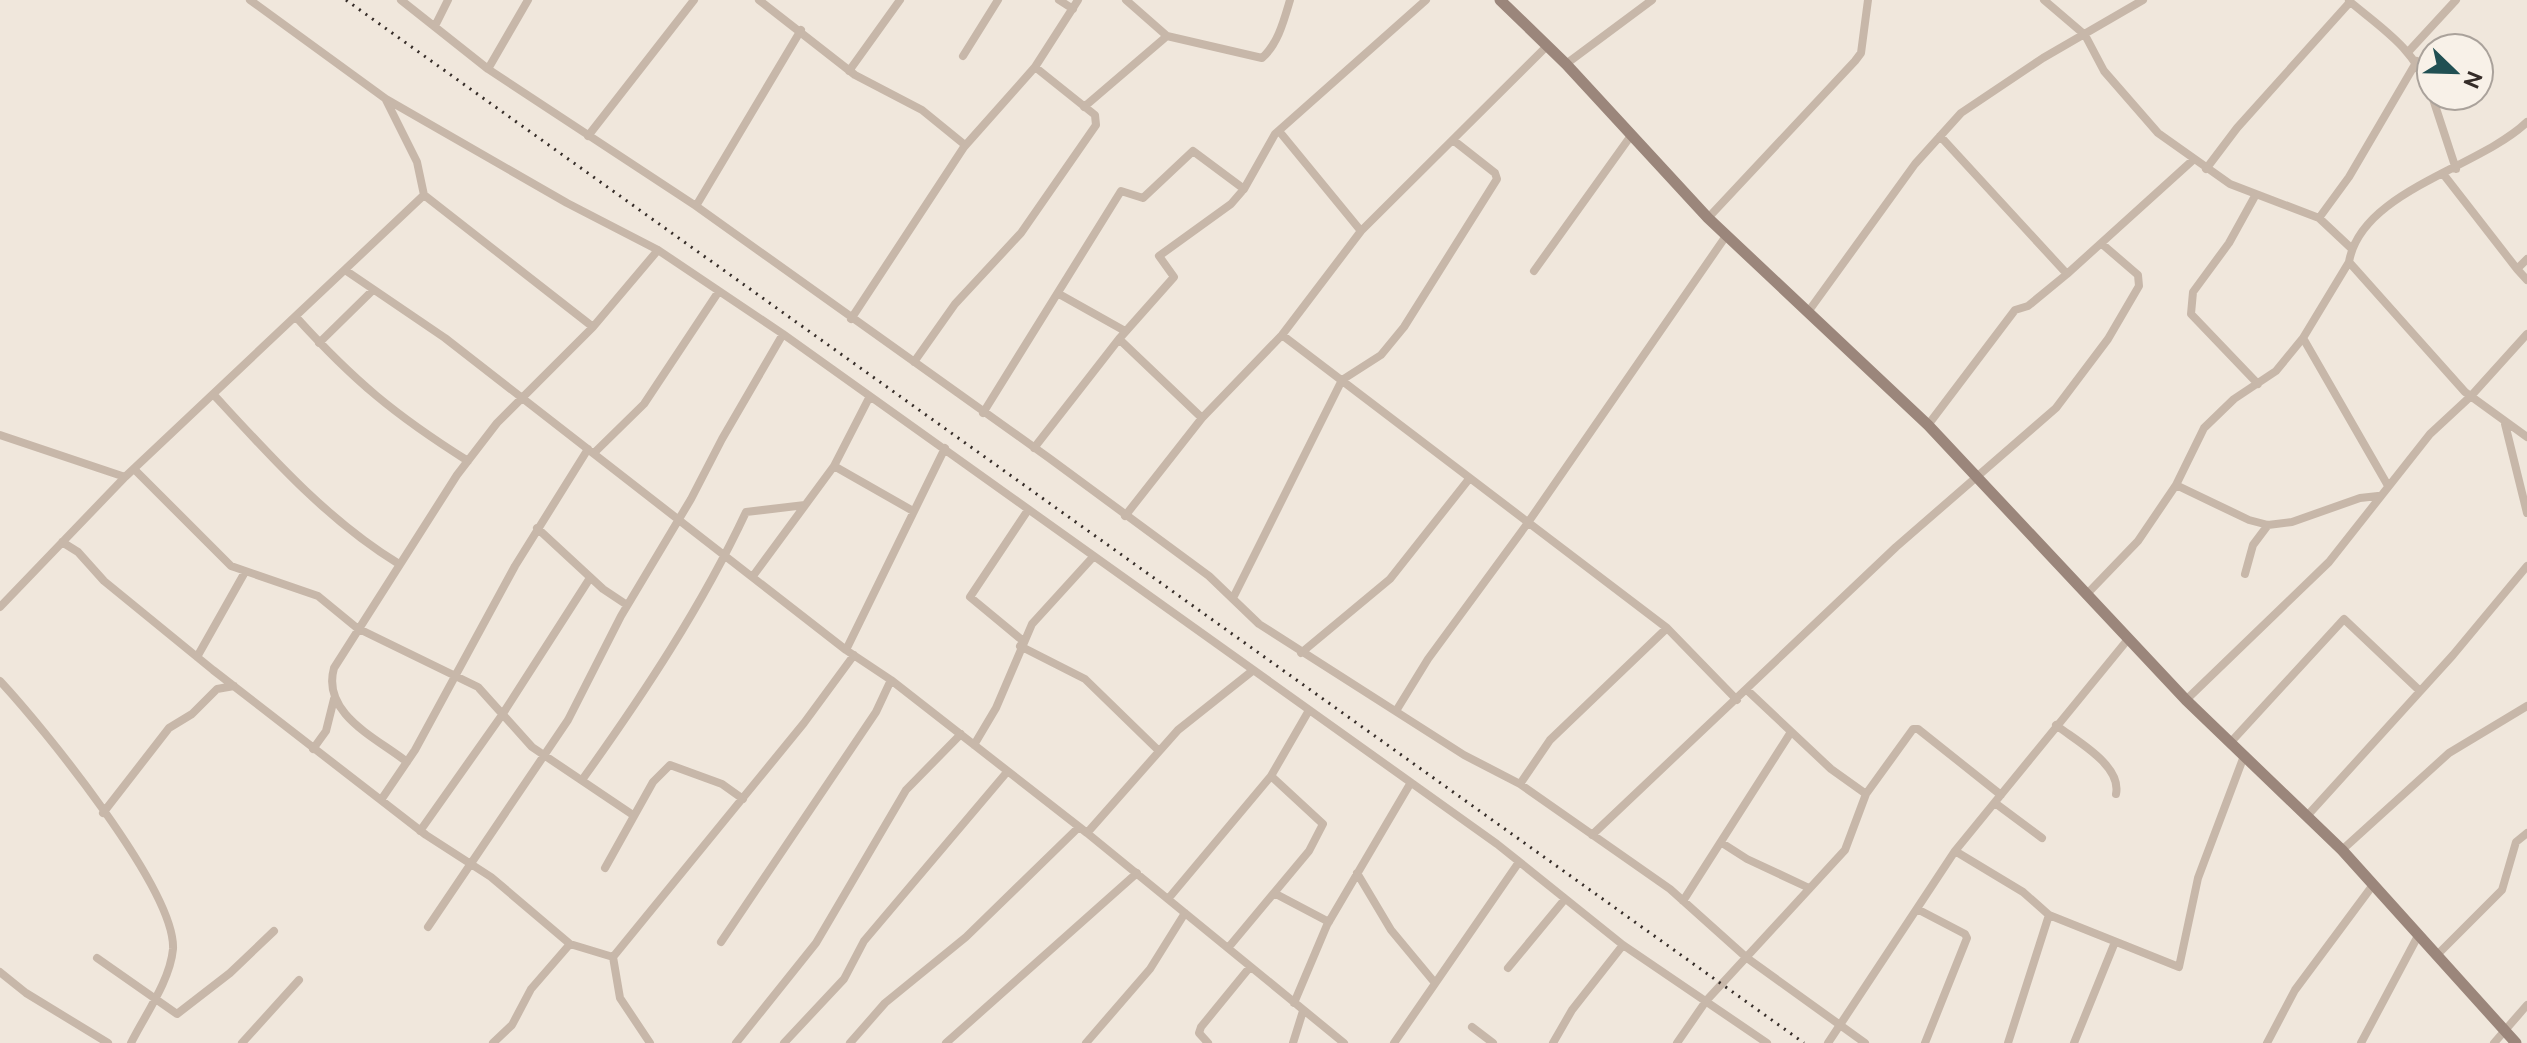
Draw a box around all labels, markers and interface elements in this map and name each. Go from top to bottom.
north arrow [2415,32,2495,112]
text: N [2459,68,2489,92]

